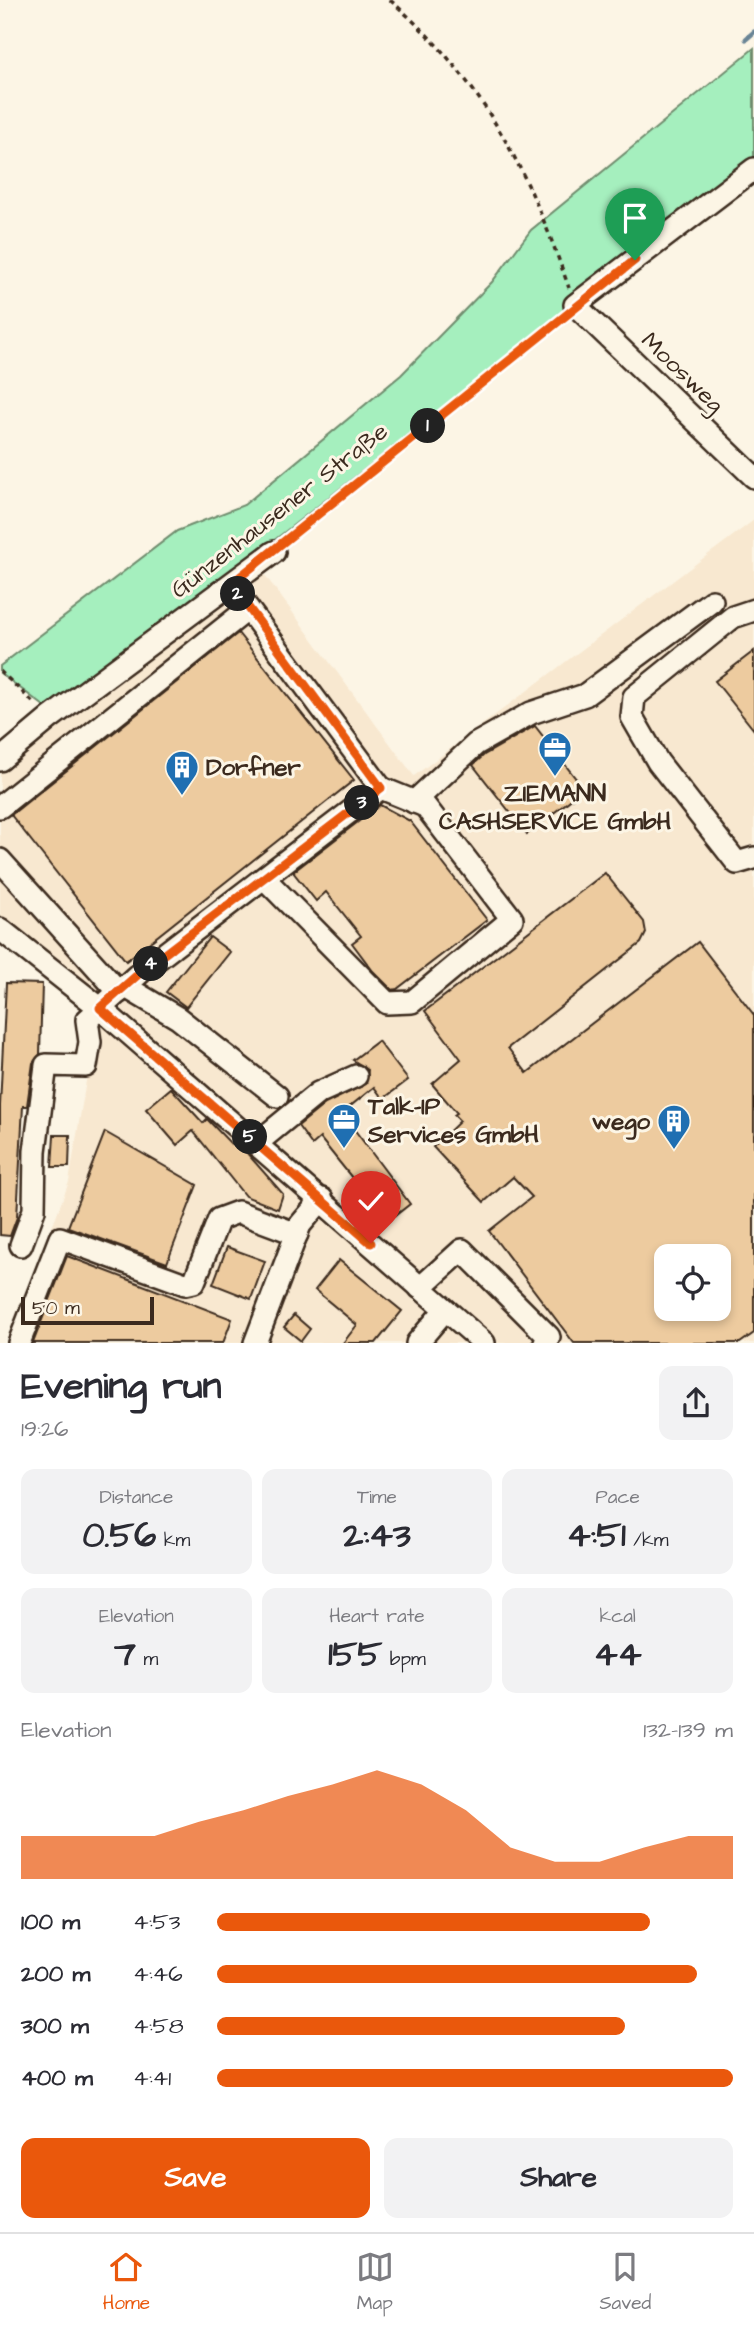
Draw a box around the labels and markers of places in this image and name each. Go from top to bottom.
pin [605,188,665,260]
pin: 1 [410,408,446,444]
pin: 2 [220,576,256,612]
office icon: ZIEMANN CASHSERVICE GmbH [536,729,574,778]
building icon: Dorfner [163,748,201,797]
place label: Dorfner [206,751,302,785]
place label: ZIEMANN CASHSERVICE GmbH [439,777,671,839]
pin: 3 [344,786,380,820]
pin: 4 [134,946,168,982]
place label: Talk-IP Services GmbH [367,1090,539,1152]
office icon: Talk-IP Services GmbH [325,1101,363,1150]
building icon: wego [655,1102,693,1151]
place label: wego [592,1105,651,1140]
pin: 5 [232,1120,268,1154]
pin [341,1171,401,1243]

